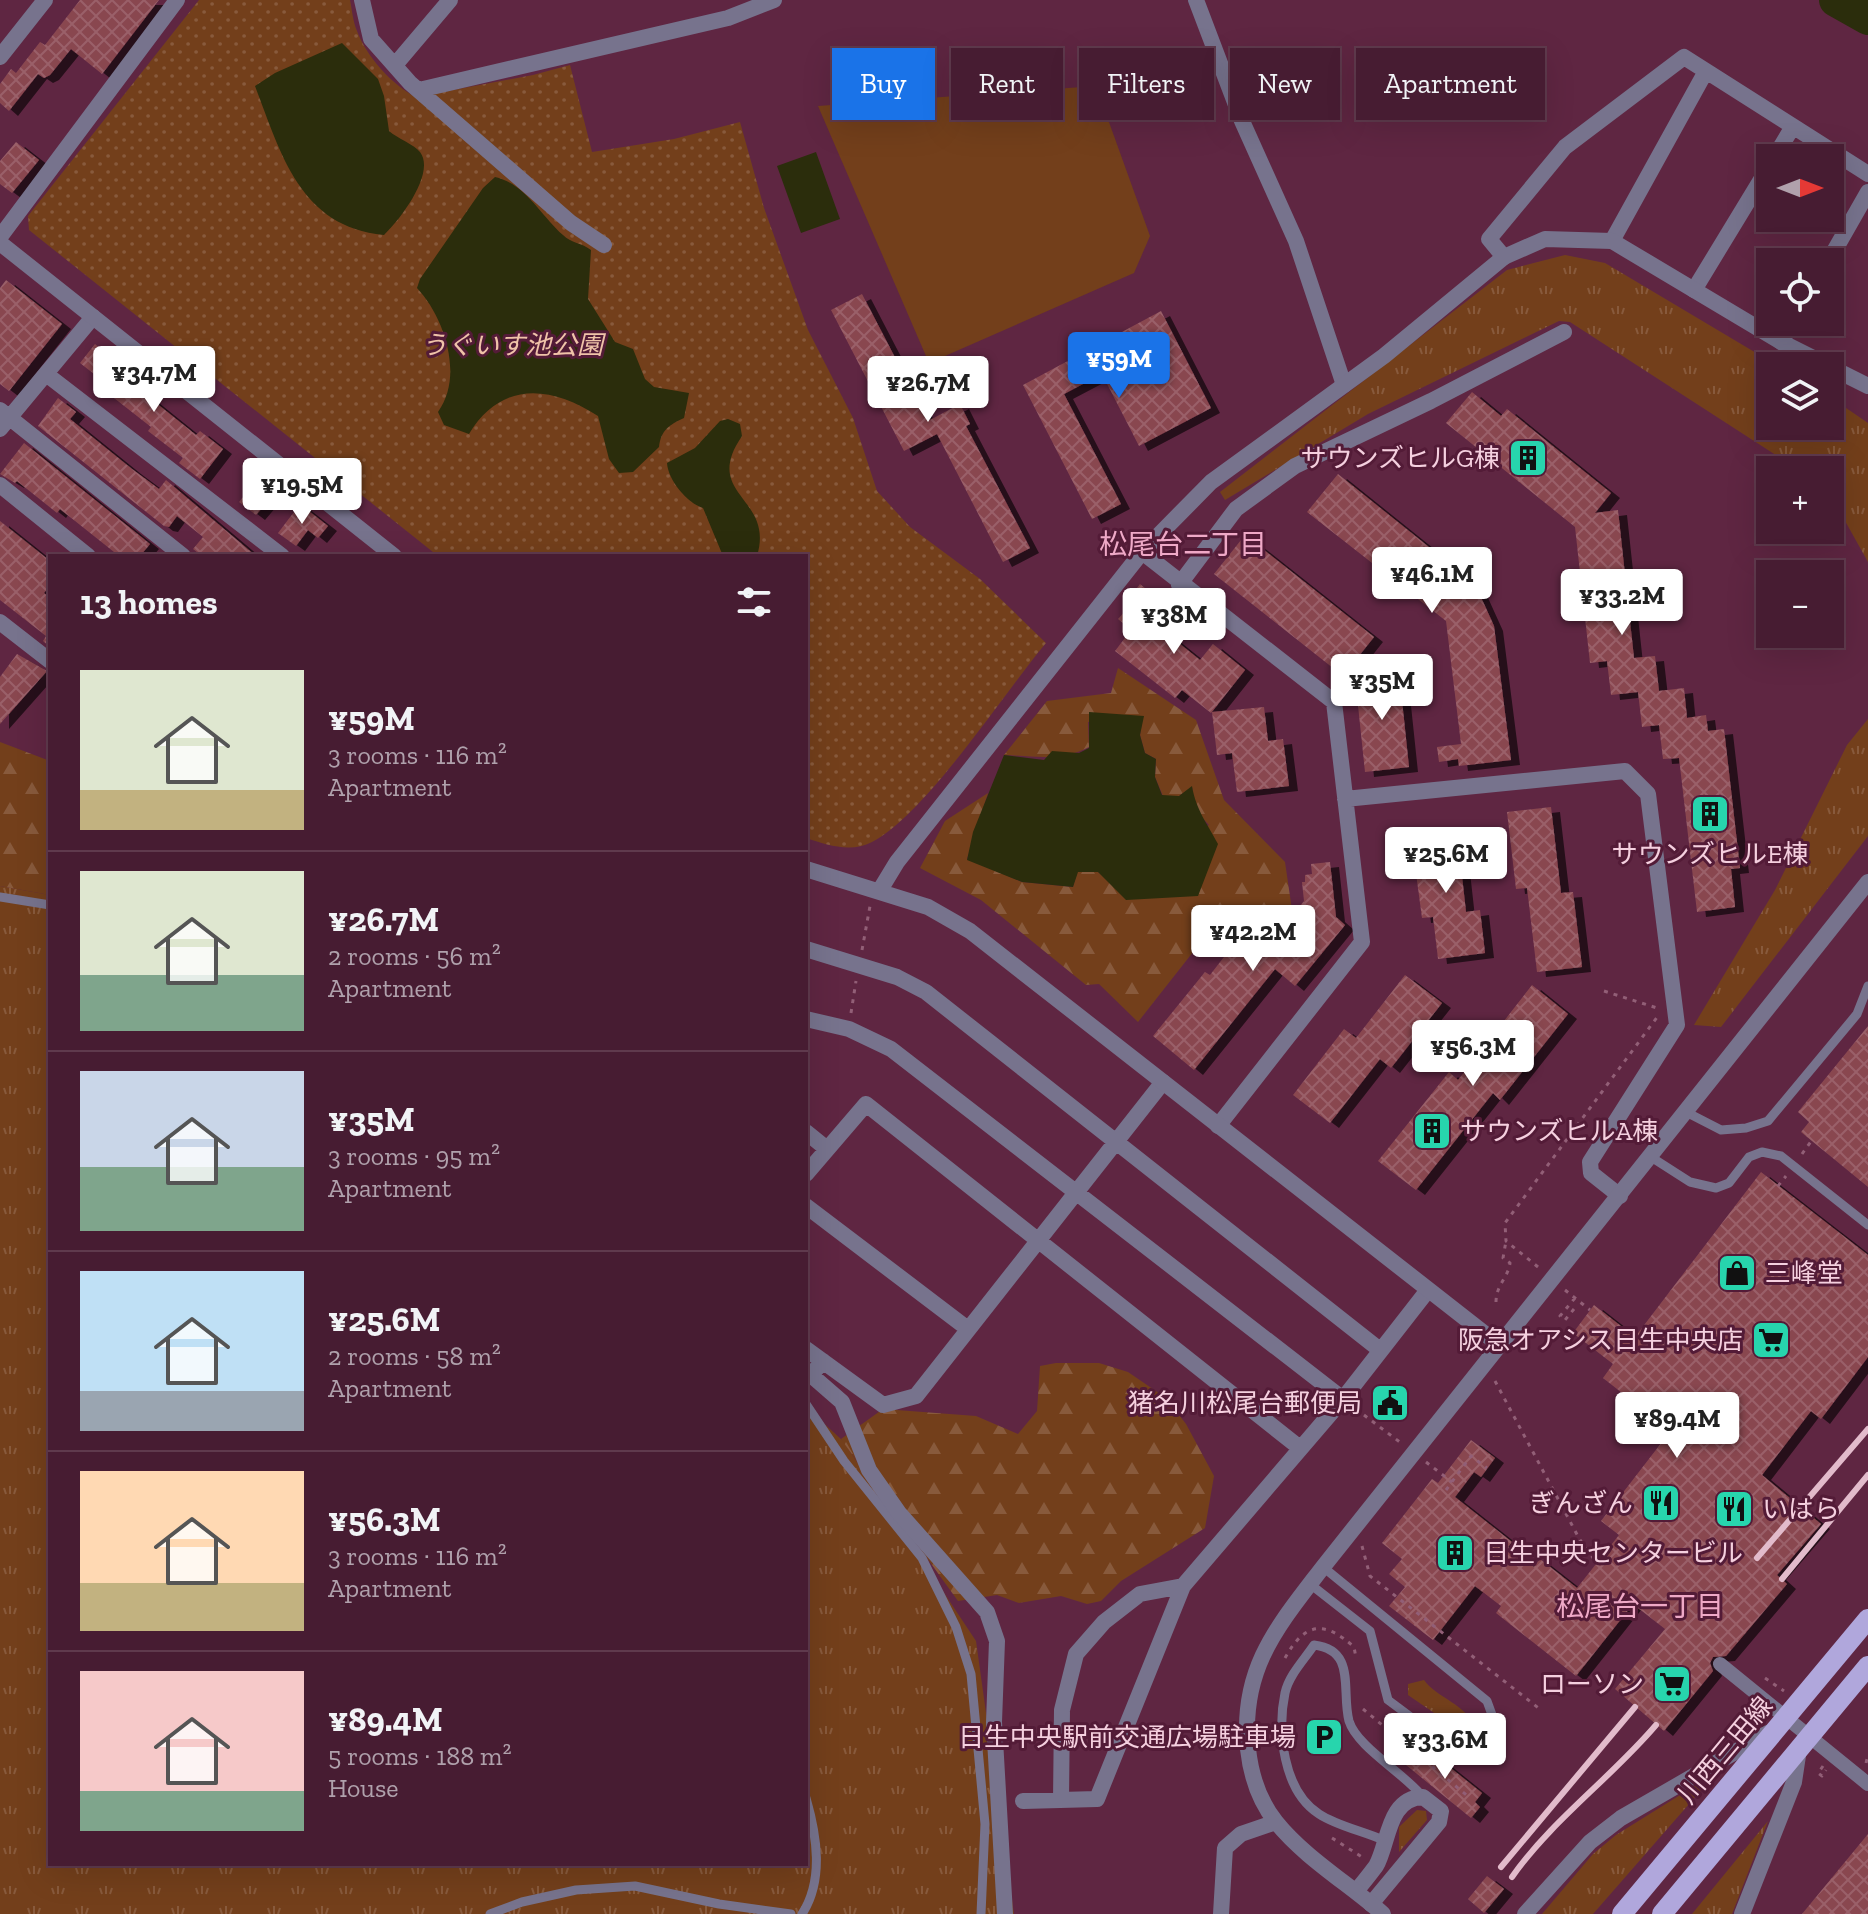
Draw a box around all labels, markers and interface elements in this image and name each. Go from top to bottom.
chip: Buy [832,48,935,120]
chip: Rent [951,48,1063,120]
chip: Filters [1079,48,1214,120]
chip: New [1230,48,1340,120]
chip: Apartment [1356,48,1545,120]
north arrow [1756,144,1844,232]
map controls [1756,144,1844,648]
button: locate [1756,248,1844,336]
park label: うぐいす池公園 [421,329,607,361]
pin: ¥59M [1072,332,1166,400]
text: ¥59M [1086,342,1152,374]
pin: ¥34.7M [89,346,219,414]
button: layers [1756,352,1844,440]
text: ¥34.7M [111,356,197,388]
pin: ¥26.7M [863,356,993,424]
text: ¥26.7M [886,366,970,398]
building icon: サウンズヒルG棟 [1507,437,1549,479]
place label: サウンズヒルG棟 [1301,442,1500,474]
button: + [1756,456,1844,544]
pin: ¥19.5M [237,458,367,526]
text: ¥19.5M [261,468,343,500]
district label: 松尾台二丁目 [1099,528,1267,561]
pin: ¥46.1M [1367,547,1497,615]
text: ¥46.1M [1390,557,1474,589]
button: − [1756,560,1844,648]
pin: ¥33.2M [1557,569,1687,637]
text: ¥33.2M [1579,579,1665,611]
icon: filters [732,580,776,624]
text: 13 homes [80,582,218,623]
pin: ¥38M [1127,588,1221,656]
text: ¥38M [1141,598,1207,630]
pin: ¥35M [1335,654,1429,722]
text: ¥35M [1349,664,1415,696]
text: ¥59M [328,698,415,739]
icon: home [144,702,240,798]
text: 3 rooms · 116 m² [328,739,507,771]
text: Apartment [328,771,451,803]
building icon: サウンズヒルE棟 [1689,793,1731,835]
pin: ¥25.6M [1381,827,1511,895]
text: ¥25.6M [1403,837,1489,869]
place label: サウンズヒルE棟 [1612,838,1808,870]
text: ¥26.7M [328,899,439,940]
icon: home [144,903,240,999]
pin: ¥42.2M [1188,905,1318,973]
text: ¥42.2M [1209,915,1297,947]
text: 2 rooms · 56 m² [328,940,501,972]
text: Apartment [328,972,451,1004]
pin: ¥56.3M [1408,1020,1538,1088]
text: ¥56.3M [1430,1030,1516,1062]
text: ¥35M [328,1099,415,1140]
icon: home [144,1103,240,1199]
building icon: サウンズヒルA棟 [1411,1110,1453,1152]
place label: サウンズヒルA棟 [1460,1115,1658,1147]
text: 3 rooms · 95 m² [328,1140,500,1172]
text: Apartment [328,1172,451,1204]
shop icon: 三峰堂 [1716,1252,1758,1294]
place label: 三峰堂 [1765,1257,1843,1289]
text: ¥25.6M [328,1299,440,1340]
icon: home [144,1303,240,1399]
supermarket icon: 阪急オアシス日生中央店 [1750,1319,1792,1361]
place label: 阪急オアシス日生中央店 [1458,1324,1743,1356]
text: 2 rooms · 58 m² [328,1340,501,1372]
text: Apartment [328,1372,451,1404]
public building icon: 猪名川松尾台郵便局 [1369,1382,1411,1424]
place label: 猪名川松尾台郵便局 [1128,1387,1362,1419]
pin: ¥89.4M [1612,1392,1742,1460]
text: ¥89.4M [1633,1402,1721,1434]
restaurant icon: ぎんざん [1640,1482,1682,1524]
place label: ぎんざん [1529,1487,1633,1519]
restaurant icon: いはら [1713,1488,1755,1530]
place label: いはら [1762,1493,1840,1525]
text: ¥56.3M [328,1499,441,1540]
icon: home [144,1503,240,1599]
building icon: 日生中央センタービル [1434,1532,1476,1574]
place label: 日生中央センタービル [1483,1537,1743,1569]
text: 3 rooms · 116 m² [328,1540,507,1572]
text: Apartment [328,1572,451,1604]
district label: 松尾台一丁目 [1556,1590,1724,1623]
supermarket icon: ローソン [1651,1663,1693,1705]
place label: ローソン [1540,1668,1644,1700]
street label: 川西三田線 [1671,1690,1779,1810]
text: ¥89.4M [328,1699,442,1740]
icon: home [144,1703,240,1799]
pin: ¥33.6M [1380,1713,1510,1781]
parking icon: 日生中央駅前交通広場駐車場 [1303,1716,1345,1758]
place label: 日生中央駅前交通広場駐車場 [958,1721,1296,1753]
text: ¥33.6M [1402,1723,1488,1755]
text: 5 rooms · 188 m² [328,1740,511,1772]
text: House [328,1772,399,1804]

